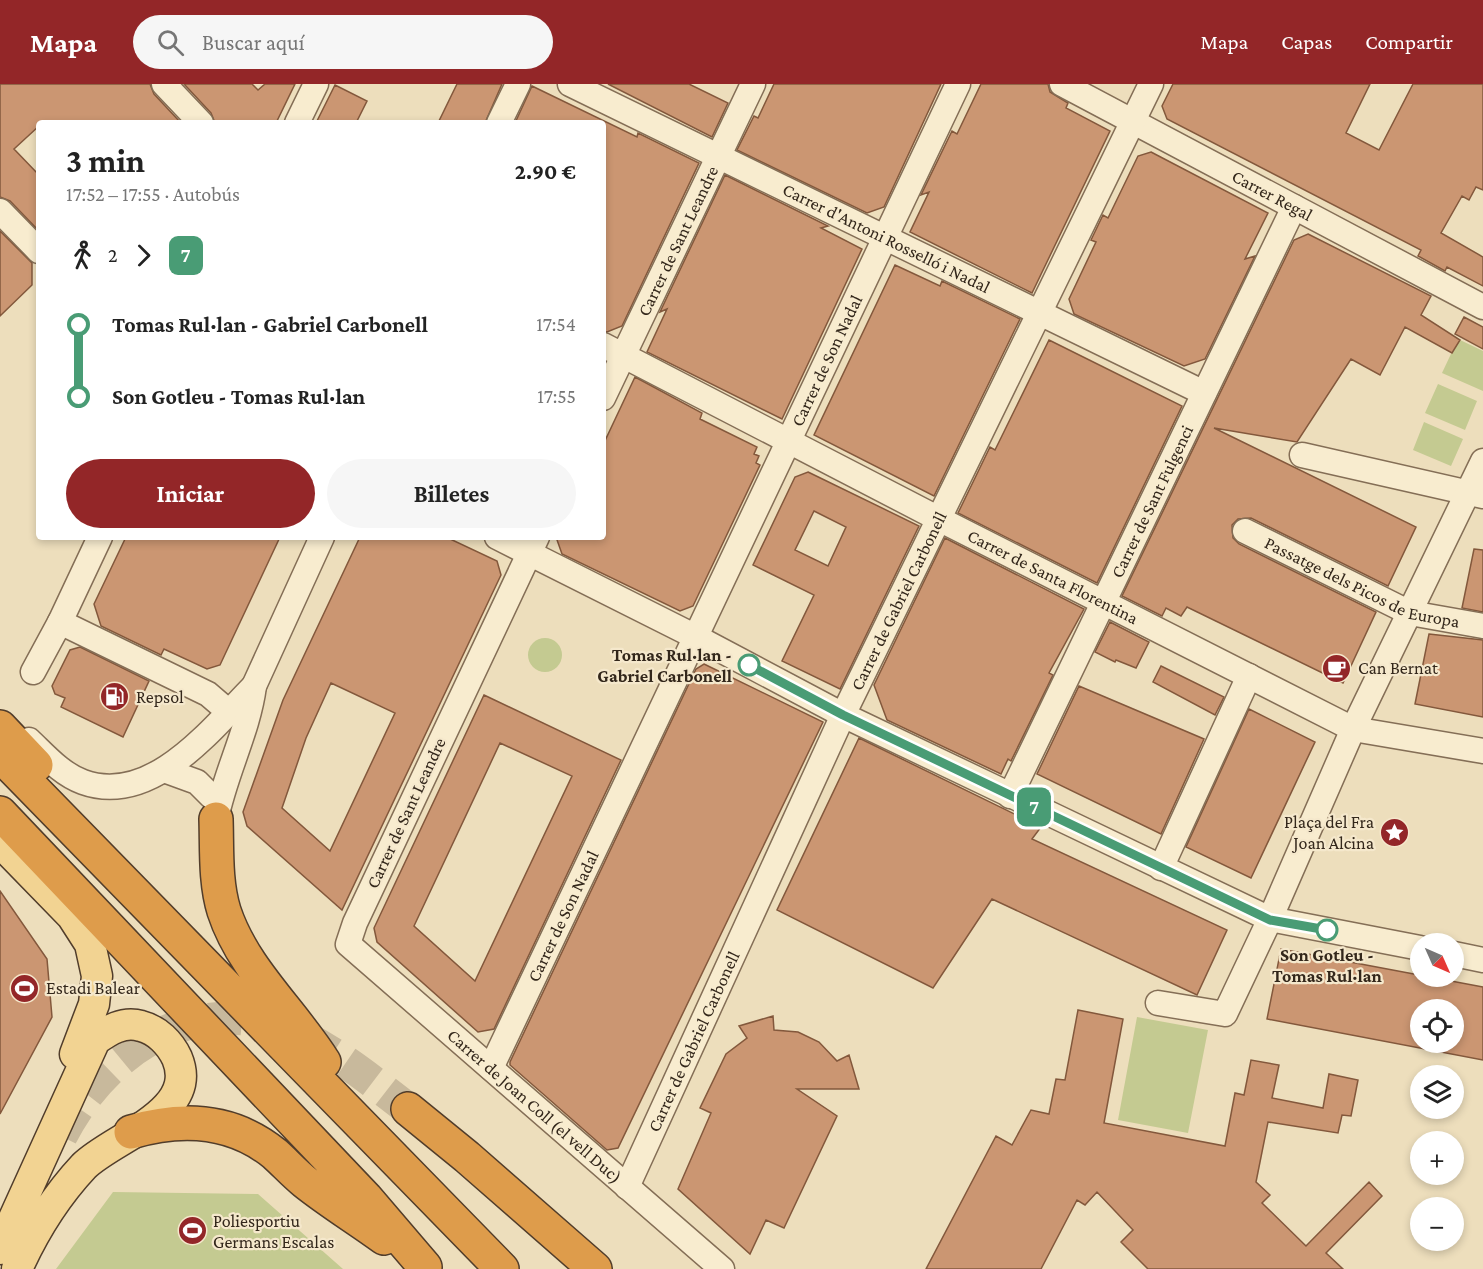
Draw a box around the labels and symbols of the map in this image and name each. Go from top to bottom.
street label: Carrer de Sant Leandre [634,163,722,319]
street label: Carrer Regal [1229,166,1316,225]
street label: Carrer d'Antoni Rosselló i Nadal [779,179,994,297]
street label: Carrer de Son Nadal [787,292,866,429]
street label: Carrer de Sant Fulgenci [1107,422,1197,581]
street label: Carrer de Gabriel Carbonell [847,508,951,694]
street label: Carrer de Santa Florentina [964,525,1141,628]
street label: Passatge dels Picos de Europa [1261,532,1461,632]
place label: Tomas Rul·lan - Gabriel Carbonell [597,645,732,686]
cafe icon: Can Bernat [1321,652,1353,684]
marker: Tomas Rul·lan - Gabriel Carbonell [738,654,760,676]
place label: Can Bernat [1358,658,1439,678]
fuel station icon: Repsol [99,681,131,713]
place label: Repsol [136,687,184,707]
street label: Carrer de Sant Leandre [362,734,450,891]
line badge: 7 [1014,788,1054,826]
place label: Plaça del Fra Joan Alcina [1284,812,1374,853]
place icon: Plaça del Fra Joan Alcina [1379,816,1411,848]
street label: Carrer de Son Nadal [523,847,603,985]
marker: Son Gotleu - Tomas Rul·lan [1316,919,1338,941]
north arrow [1410,933,1464,987]
place label: Son Gotleu - Tomas Rul·lan [1272,945,1383,986]
street label: Carrer de Gabriel Carbonell [644,948,744,1135]
sports icon: Estadi Balear [9,972,41,1004]
place label: Estadi Balear [46,978,141,998]
street label: Carrer de Joan Coll (el vell Duc) [443,1025,626,1188]
place label: Poliesportiu Germans Escalas [213,1211,334,1252]
sports icon: Poliesportiu Germans Escalas [176,1215,208,1247]

